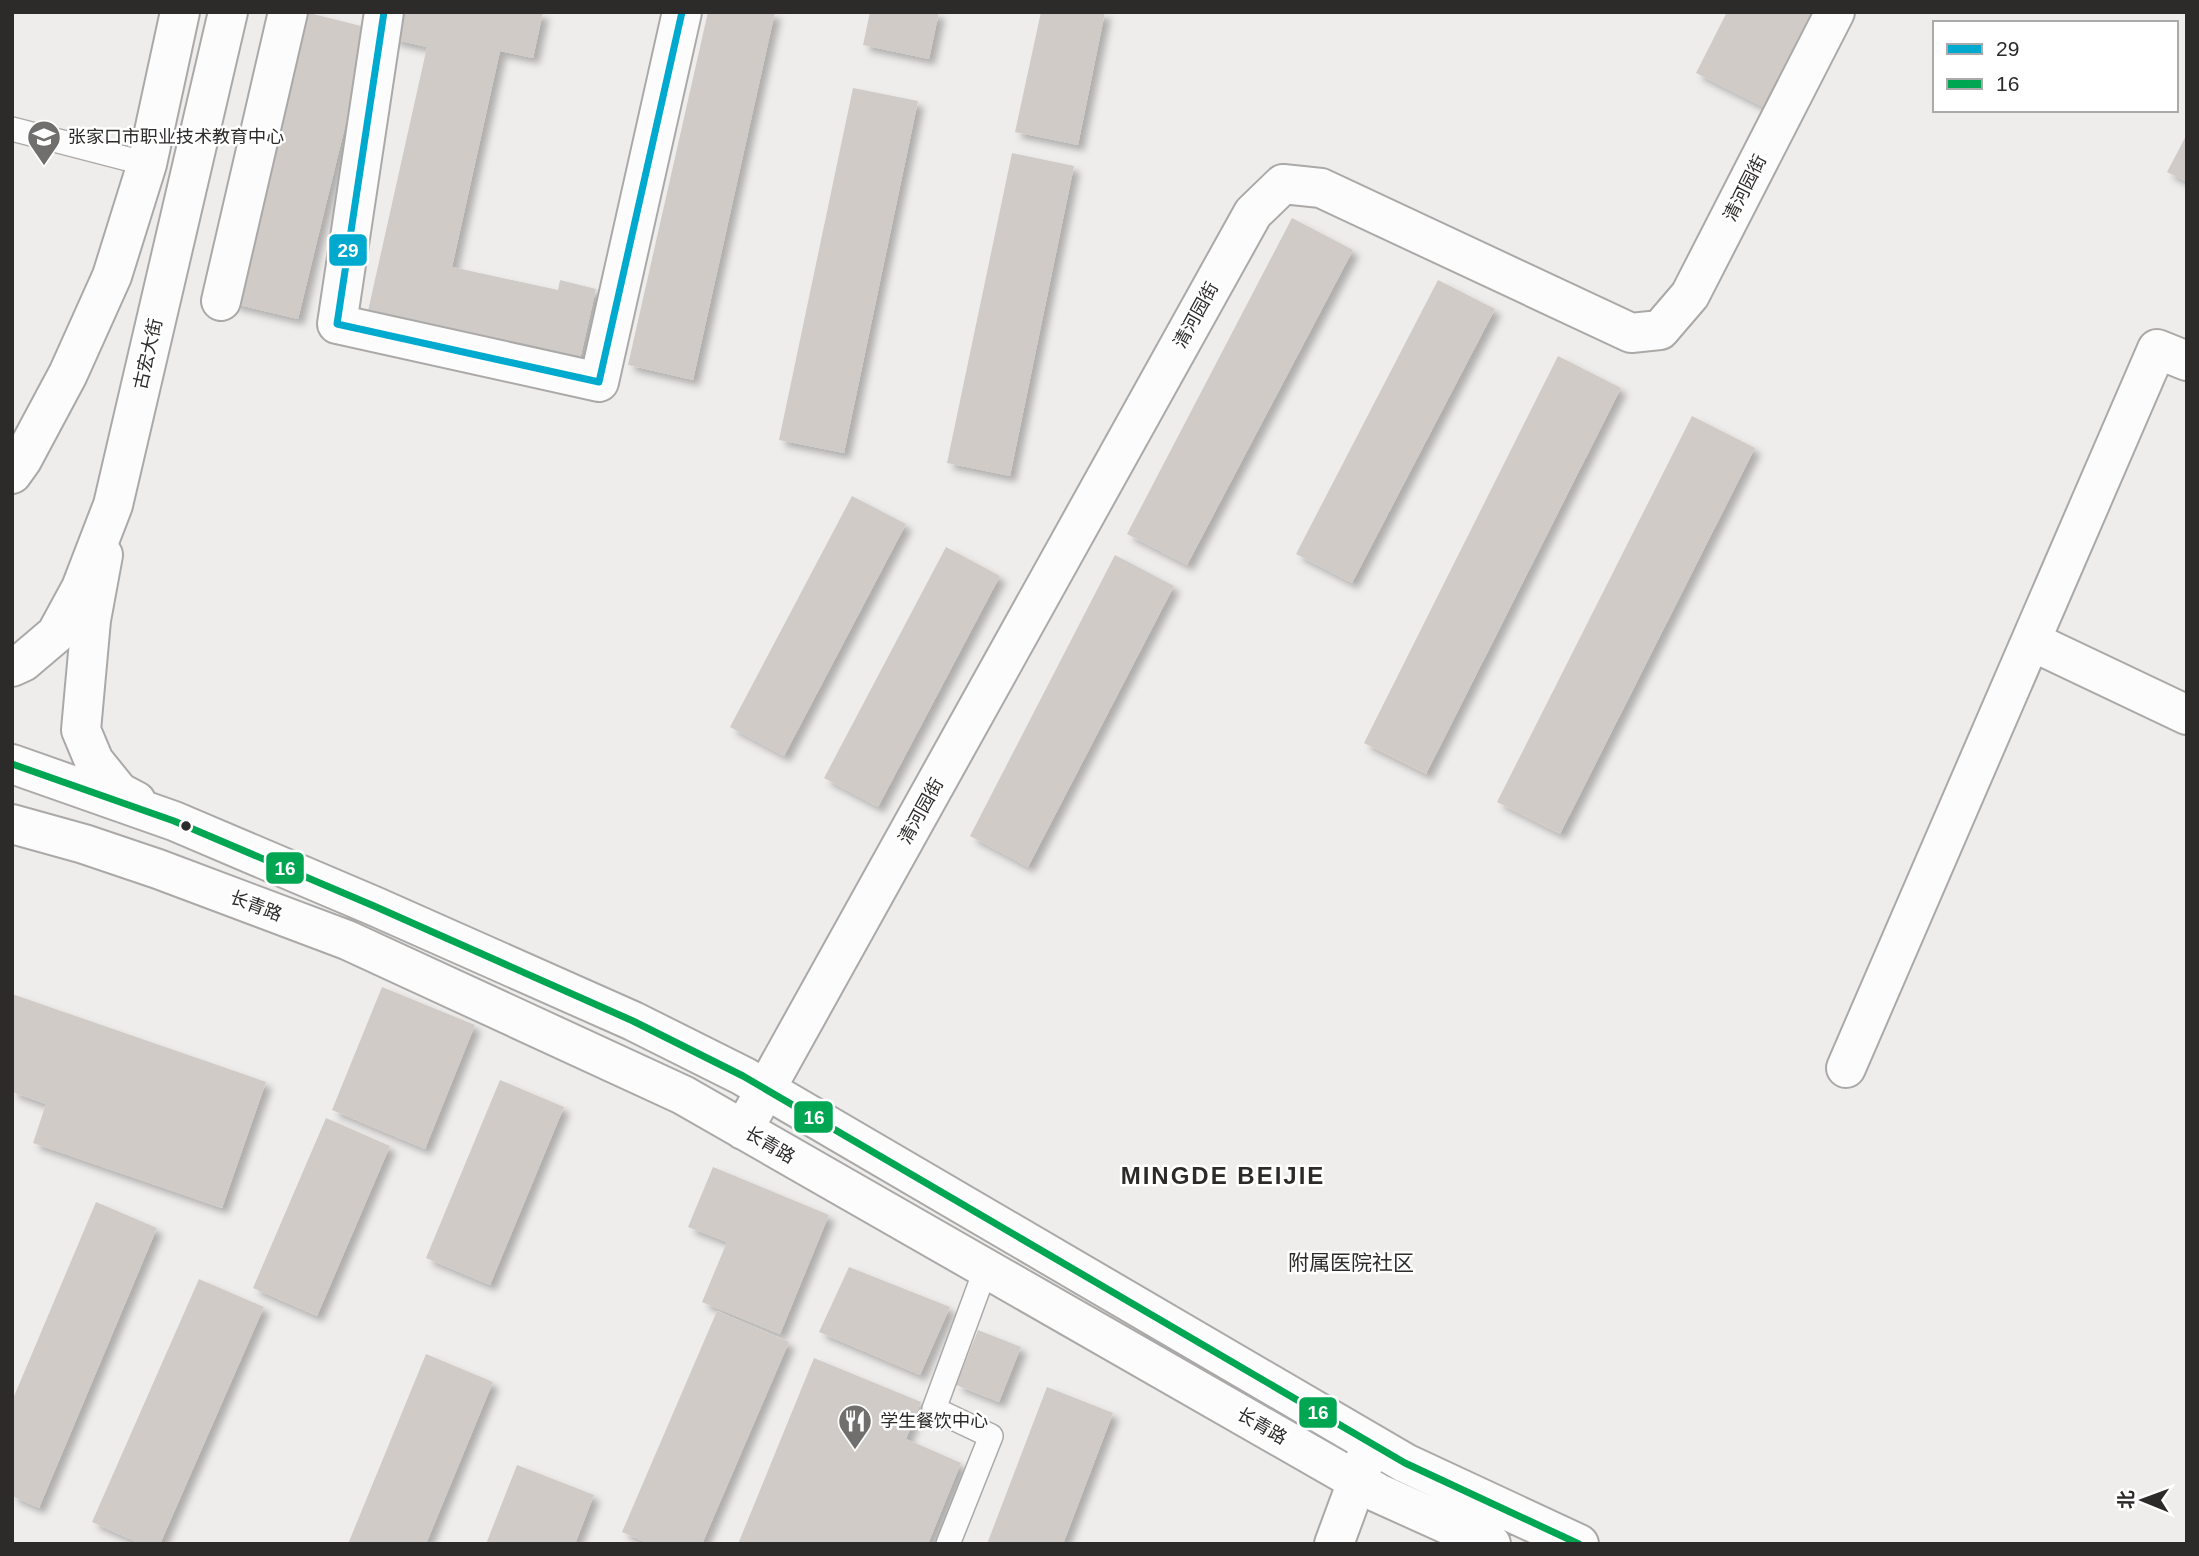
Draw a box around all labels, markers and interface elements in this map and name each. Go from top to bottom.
legend [1933,21,2178,112]
text: 29 [1996,37,2019,60]
text: 16 [1996,72,2019,95]
school or university icon: 张家口市职业技术教育中心 [25,118,63,167]
place label: 张家口市职业技术教育中心 [68,127,284,147]
street label: 清河园街 [1720,151,1770,225]
line badge: 29 [328,233,368,267]
text: 29 [337,240,359,261]
street label: 清河园街 [1170,279,1222,351]
street label: 古宏大街 [130,317,166,391]
street label: 清河园街 [895,775,947,847]
unlabelled marker [179,819,193,833]
line badge: 16 [265,851,305,885]
text: 16 [274,858,296,879]
street label: 长青路 [227,887,285,925]
line badge: 16 [793,1100,834,1134]
text: 16 [803,1107,825,1128]
street label: 长青路 [742,1123,798,1167]
district label: MINGDE BEIJIE [1121,1162,1325,1189]
district label: 附属医院社区 [1288,1251,1414,1274]
line badge: 16 [1298,1396,1338,1429]
restaurant icon: 学生餐饮中心 [836,1402,874,1451]
text: 16 [1307,1402,1329,1423]
street label: 长青路 [1234,1404,1290,1448]
place label: 学生餐饮中心 [880,1411,988,1431]
north arrow [2108,1465,2178,1535]
text: 北 [2116,1490,2137,1509]

